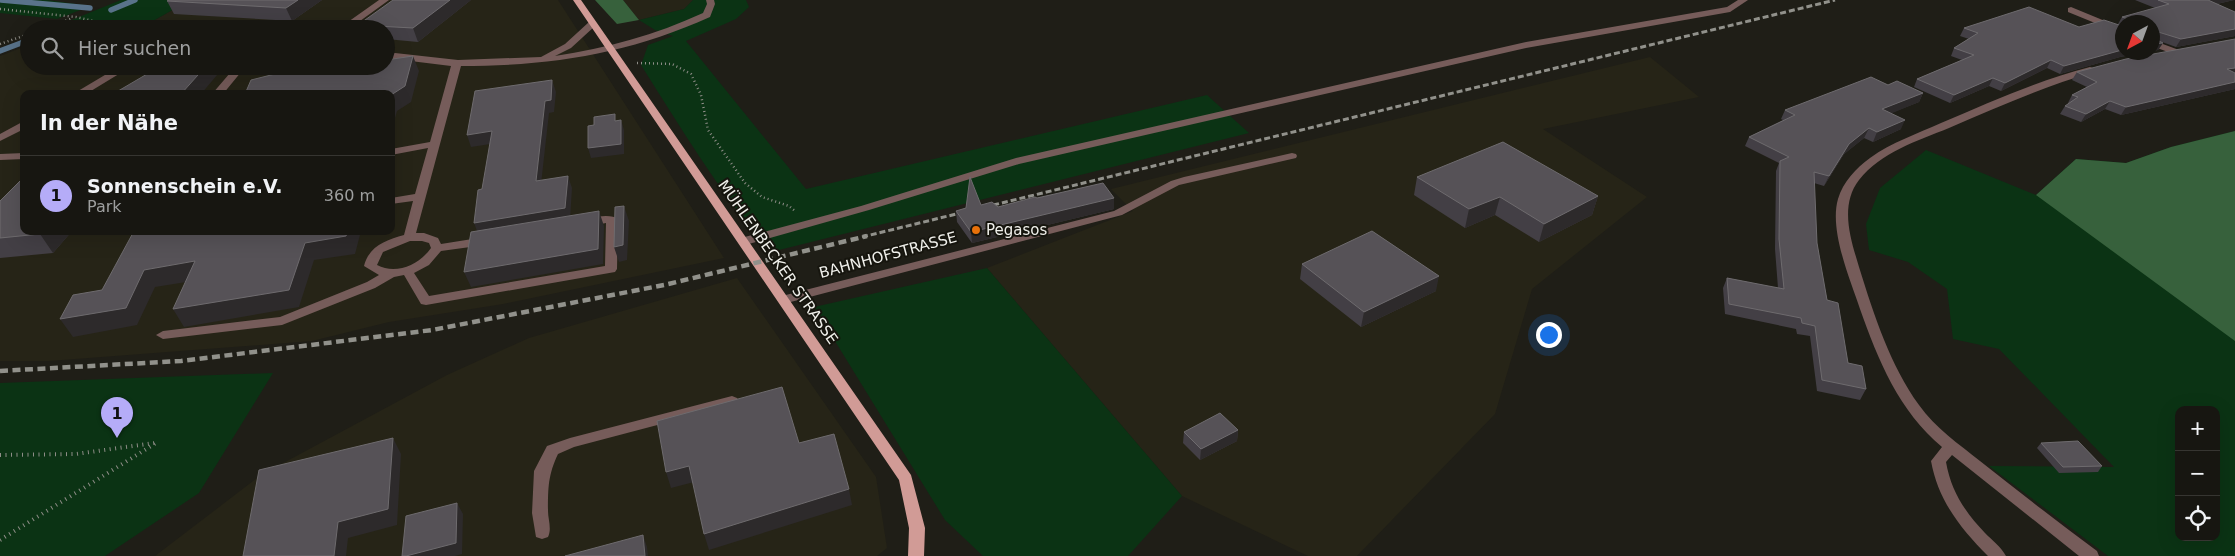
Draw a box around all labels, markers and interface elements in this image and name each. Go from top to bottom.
north arrow [2115,15,2160,60]
search box [20,20,395,75]
icon: search [38,34,66,62]
text: Hier suchen [78,37,191,59]
text: In der Nähe [40,111,178,135]
text: Sonnenschein e.V. [87,175,282,197]
street label: MÜHLENBECKER STRASSE [714,176,842,348]
text: 1 [50,186,62,205]
text: 360 m [324,186,375,205]
text: Park [87,197,122,216]
place label: Pegasos [986,221,1047,239]
marker: Pegasos [970,224,982,236]
street label: BAHNHOFSTRASSE [817,228,959,282]
your location [1536,322,1562,348]
pin: 1 [101,397,133,438]
map controls [2175,406,2220,541]
button: + [2175,406,2220,451]
button: − [2175,451,2220,496]
button: locate [2175,496,2220,541]

